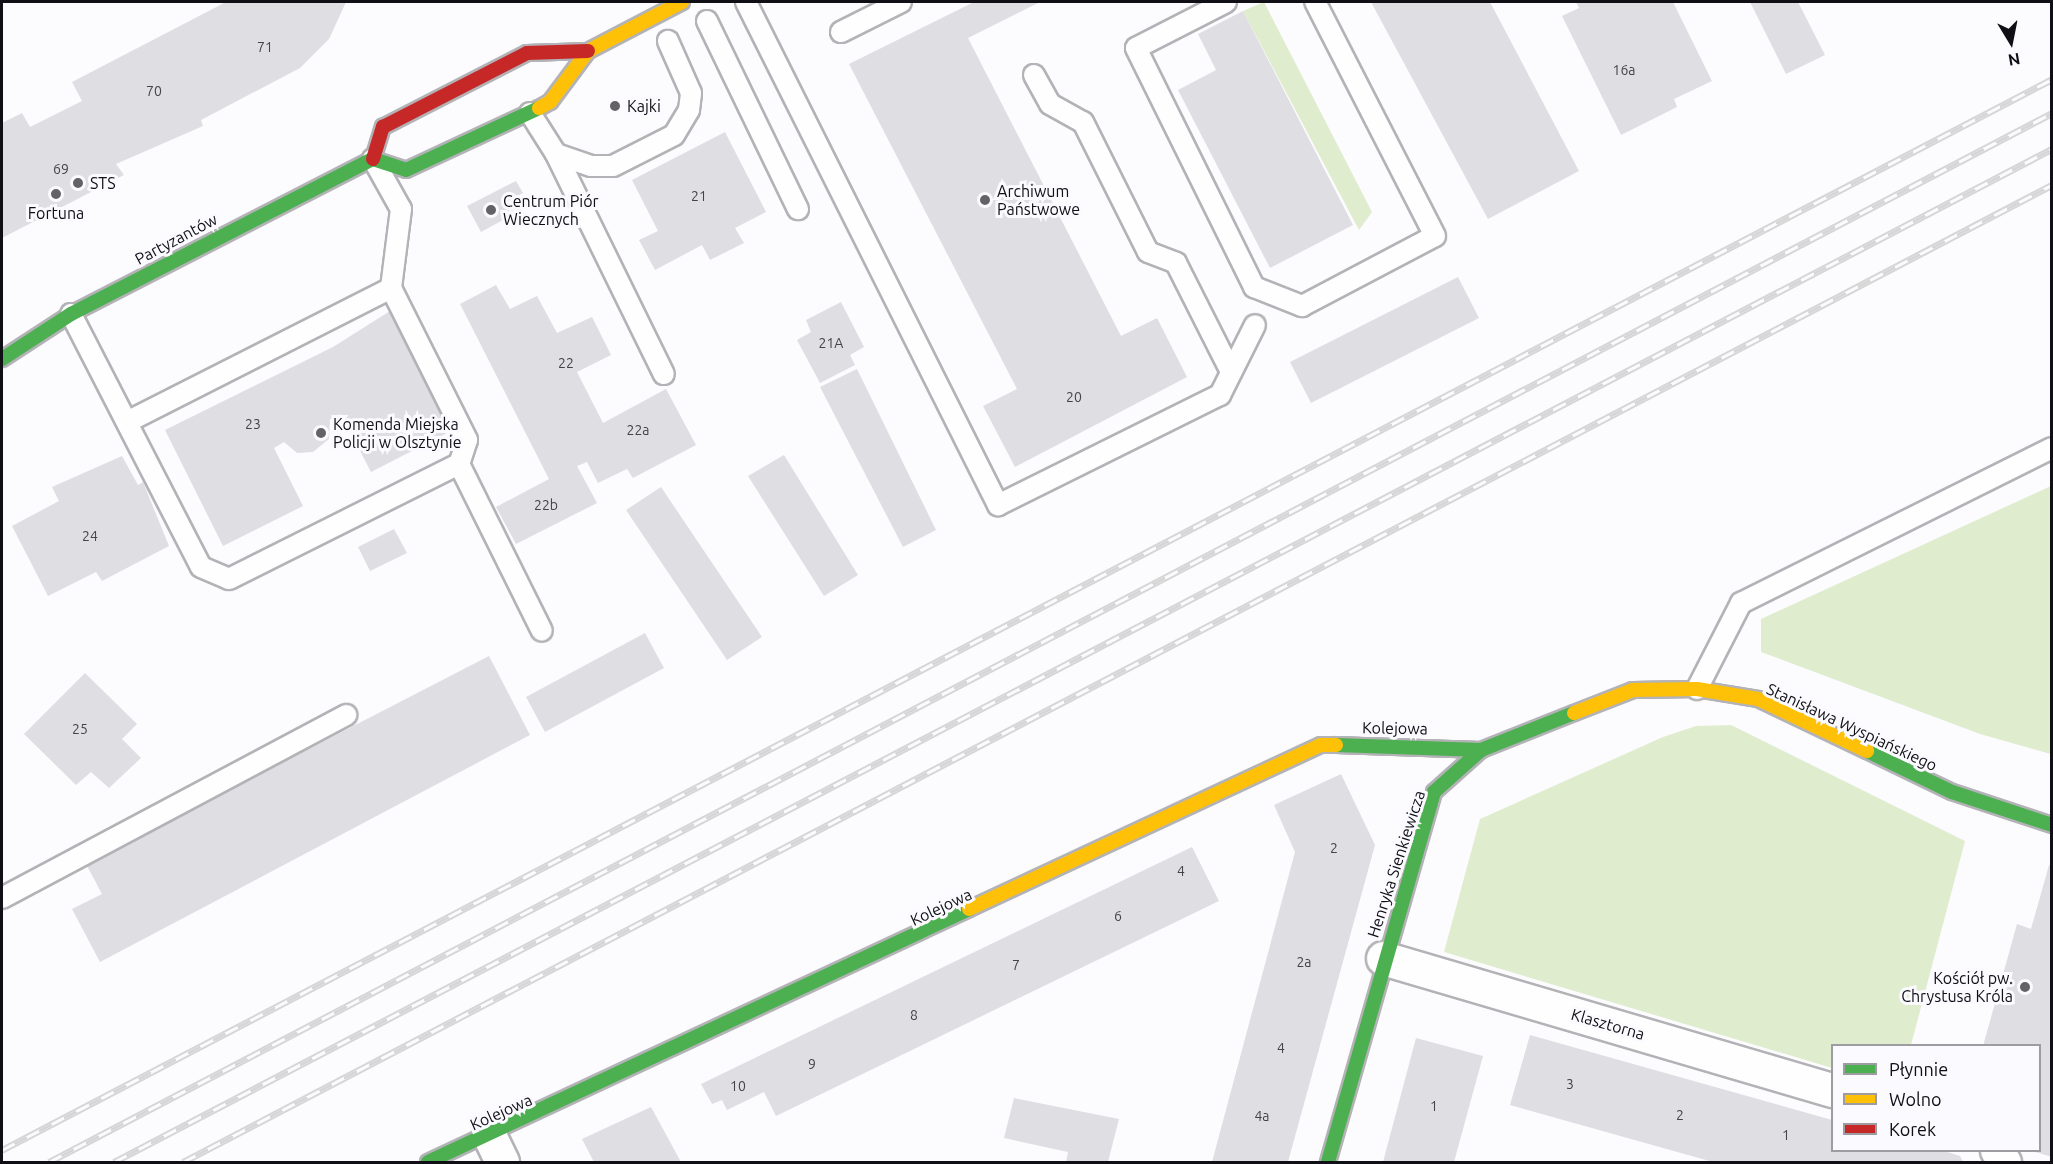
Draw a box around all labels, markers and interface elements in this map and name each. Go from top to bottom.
north arrow [1981,12,2041,72]
house number: 71 [257,39,273,55]
text: N [2007,50,2022,70]
house number: 16a [1613,62,1635,78]
house number: 70 [146,83,162,99]
place label: Kajki [627,96,661,116]
marker: Kajki [608,99,622,113]
house number: 69 [53,161,69,177]
place label: STS [90,173,116,193]
marker: STS [71,176,85,190]
place label: Archiwum Państwowe [997,181,1080,219]
marker: Fortuna [49,187,63,201]
house number: 21 [691,188,707,204]
place label: Centrum Piór Wiecznych [503,191,599,229]
marker: Archiwum Państwowe [978,193,992,207]
place label: Fortuna [28,203,84,223]
marker: Centrum Piór Wiecznych [484,203,498,217]
street label: Partyzantów [132,209,220,269]
house number: 21A [819,335,843,351]
house number: 22 [558,355,574,371]
house number: 20 [1066,389,1082,405]
place label: Komenda Miejska Policji w Olsztynie [333,414,462,452]
house number: 23 [245,416,261,432]
house number: 22a [627,422,649,438]
marker: Komenda Miejska Policji w Olsztynie [314,426,328,440]
house number: 22b [534,497,558,513]
house number: 24 [82,528,98,544]
street label: Stanisława Wyspiańskiego [1764,679,1940,775]
street label: Kolejowa [1362,718,1428,738]
house number: 25 [72,721,88,737]
street label: Henryka Sienkiewicza [1363,788,1429,940]
house number: 2 [1330,840,1338,856]
house number: 4 [1177,863,1185,879]
street label: Kolejowa [907,884,975,930]
house number: 6 [1114,908,1122,924]
house number: 2a [1296,954,1312,970]
house number: 7 [1012,957,1020,973]
place label: Kościół pw. Chrystusa Króla [1901,968,2013,1006]
marker: Kościół pw. Chrystusa Króla [2018,980,2032,994]
street label: Klasztorna [1569,1004,1647,1044]
house number: 8 [910,1007,918,1023]
house number: 4 [1277,1040,1285,1056]
legend [1831,1044,2041,1152]
house number: 9 [808,1056,816,1072]
text: Płynnie [1889,1059,1948,1079]
house number: 3 [1566,1076,1574,1092]
house number: 10 [730,1078,746,1094]
text: Wolno [1889,1089,1941,1109]
street label: Kolejowa [467,1090,535,1134]
house number: 1 [1430,1098,1438,1114]
house number: 2 [1676,1107,1684,1123]
house number: 4a [1254,1108,1270,1124]
text: Korek [1889,1119,1936,1139]
house number: 1 [1782,1127,1790,1143]

